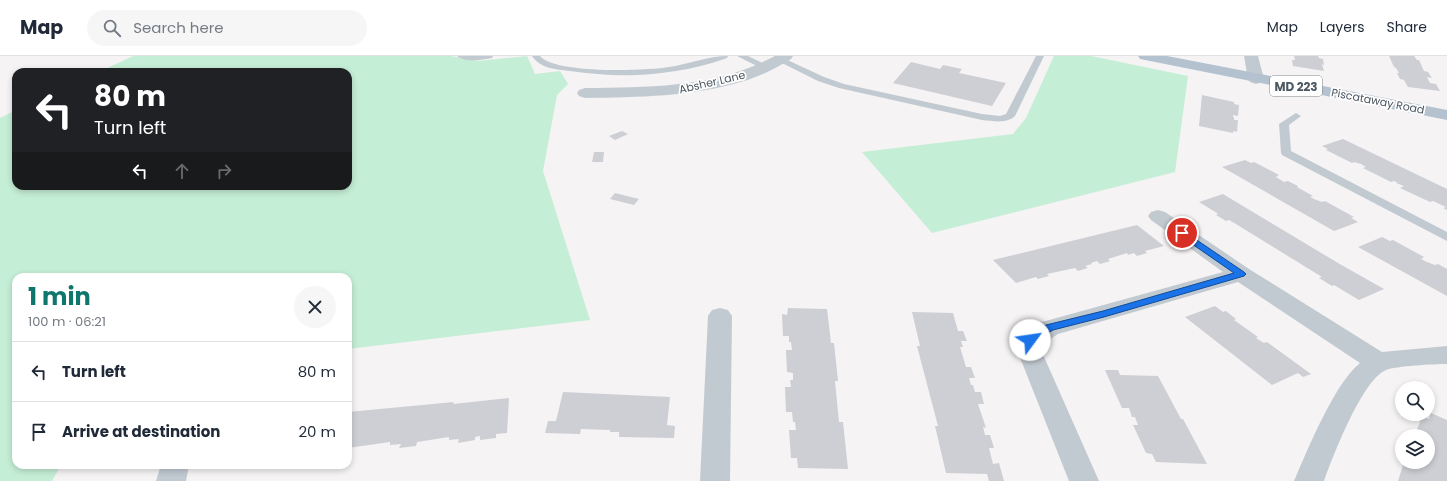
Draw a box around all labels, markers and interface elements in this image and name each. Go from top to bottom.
search box [87,10,367,46]
text: Map [20,14,63,41]
icon: search [101,17,123,39]
text: Search here [133,17,224,38]
text: Map [1267,17,1298,37]
text: Layers [1320,17,1364,37]
text: Share [1386,17,1427,37]
street label: Absher Lane [677,67,747,97]
road number: MD 223 [1270,76,1322,96]
text: 80 m [94,77,166,116]
icon: left [28,84,80,136]
street label: Piscataway Road [1330,84,1426,118]
text: Turn left [94,115,166,140]
icon: left [129,160,151,182]
icon: ahead [171,160,193,182]
icon: right [213,160,235,182]
pin [1165,216,1199,250]
icon: arrive [1171,222,1193,244]
text: 1 min [28,280,91,313]
button: close [294,286,336,328]
text: 100 m · 06:21 [28,312,106,331]
position arrow [1009,319,1051,361]
icon: left [28,361,50,383]
text: Turn left [62,361,126,382]
text: 80 m [298,361,336,382]
map controls [1395,381,1435,469]
button: search [1395,381,1435,421]
icon: arrive [28,421,50,443]
text: Arrive at destination [62,421,220,442]
text: 20 m [298,421,336,442]
button: layers [1395,429,1435,469]

